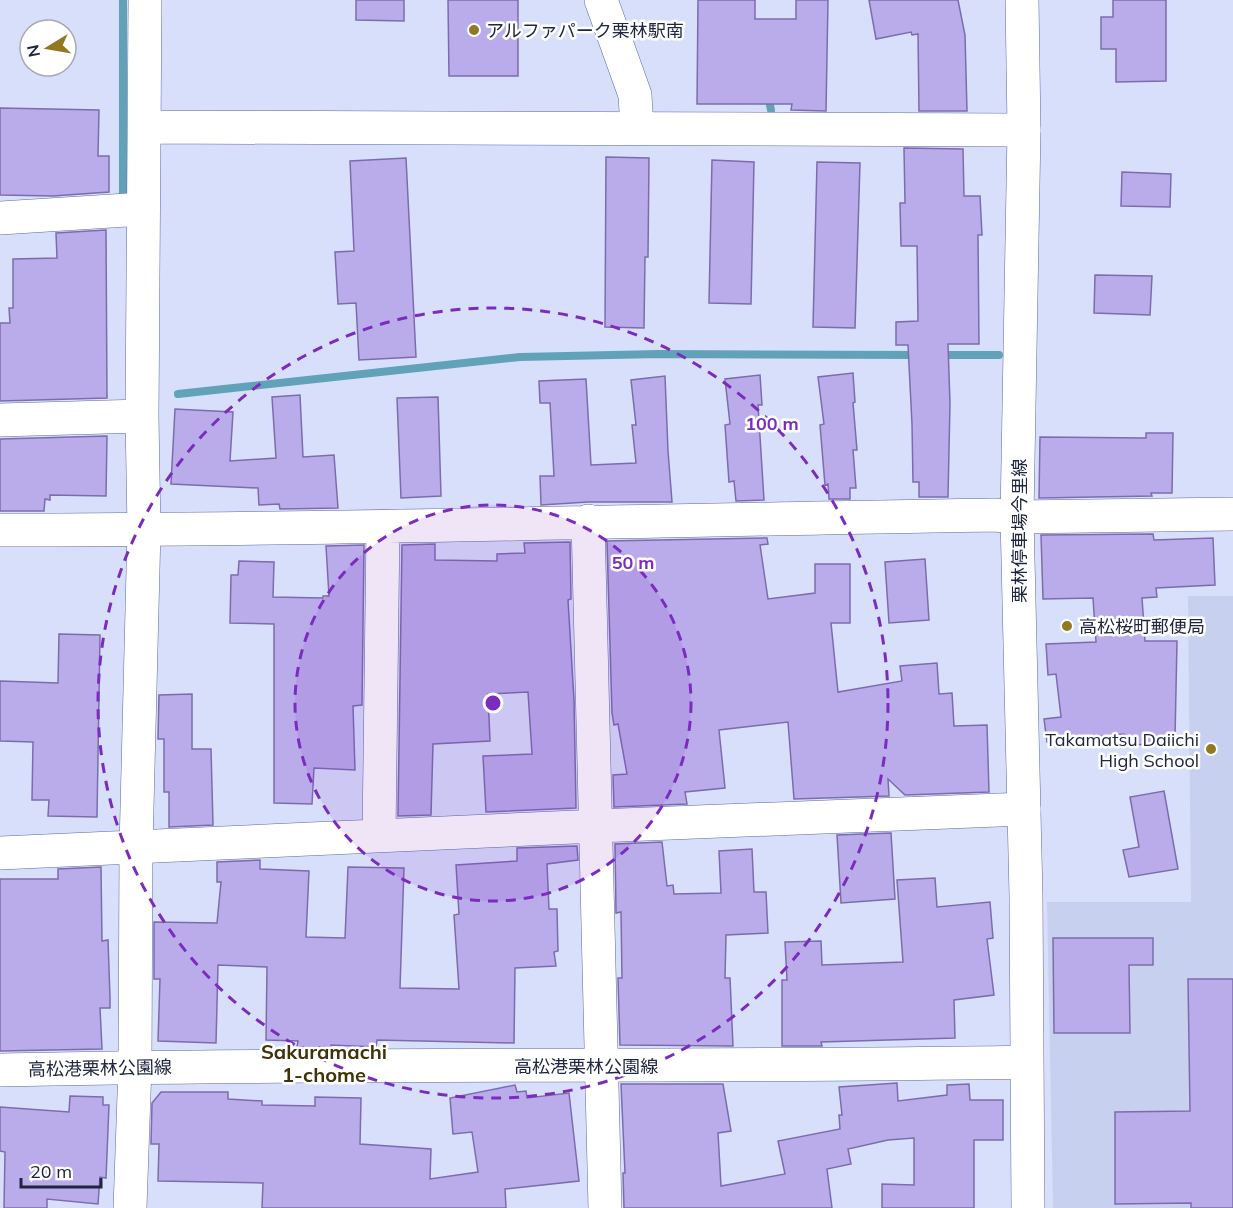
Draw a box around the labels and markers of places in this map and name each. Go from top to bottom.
place label: アルファパーク栗林駅南 [486,19,684,42]
marker: アルファパーク栗林駅南 [467,23,481,37]
place label: 高松桜町郵便局 [1079,615,1205,638]
marker: 高松桜町郵便局 [1060,619,1074,633]
centre of rings [483,693,503,713]
place label: Takamatsu Daiichi High School [1045,728,1199,772]
marker: Takamatsu Daiichi High School [1204,742,1218,756]

